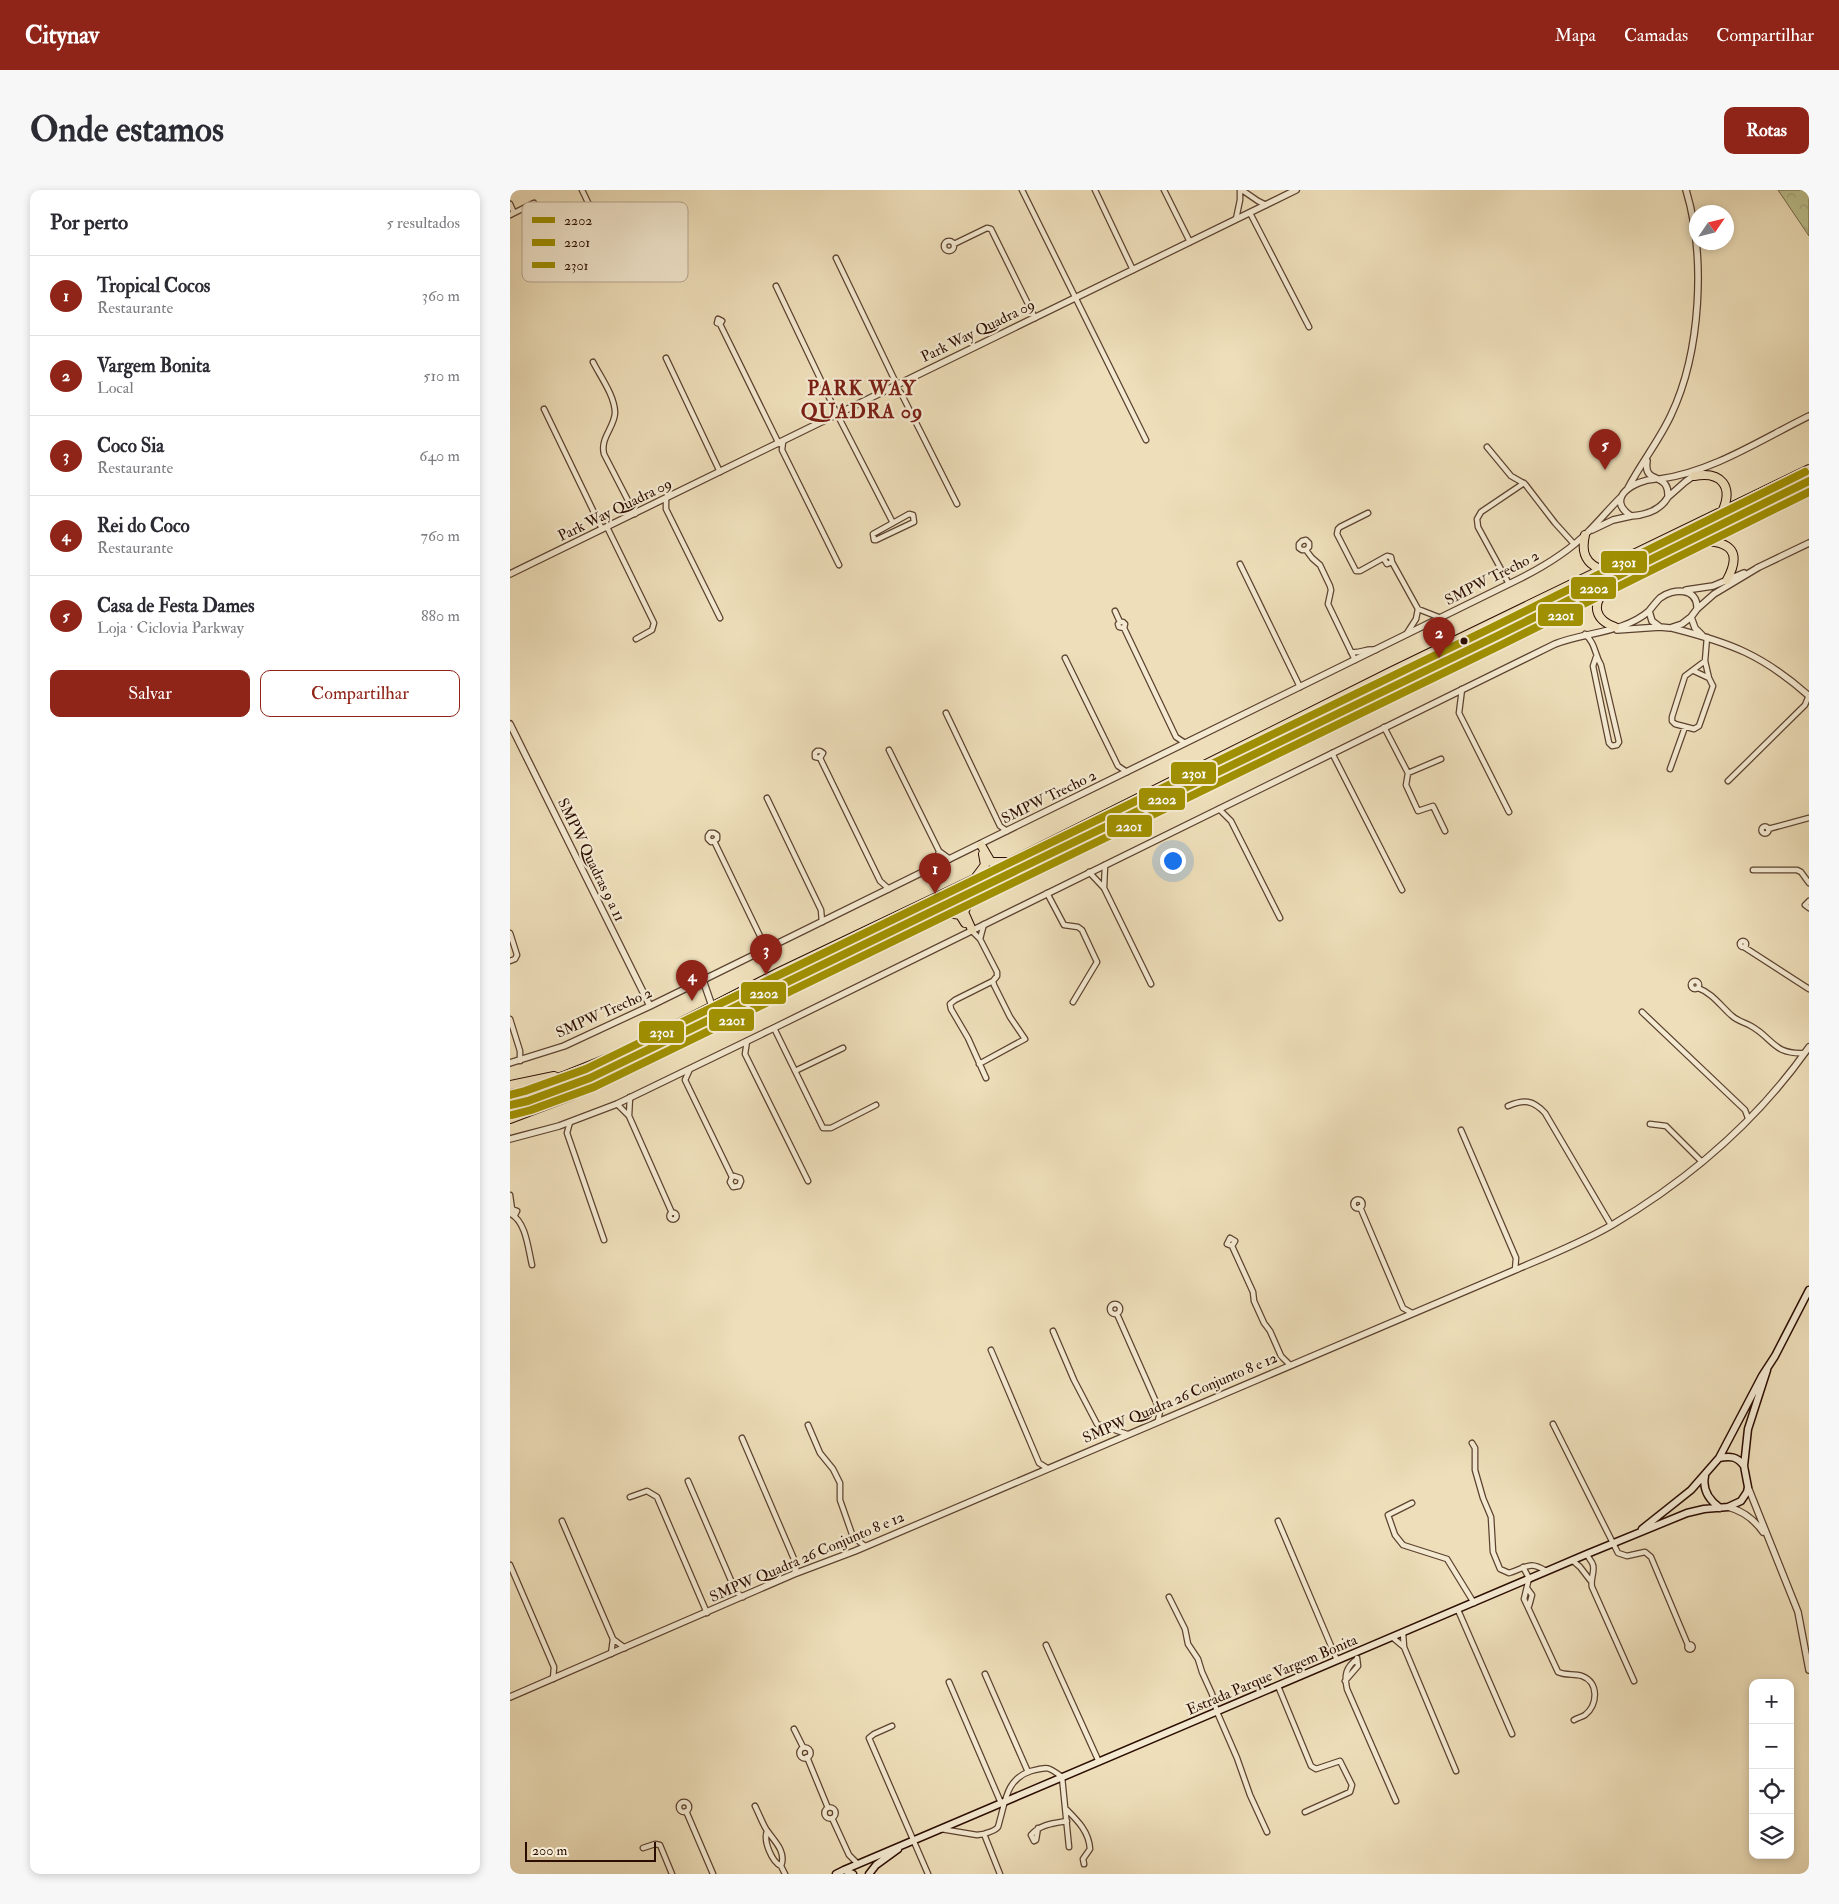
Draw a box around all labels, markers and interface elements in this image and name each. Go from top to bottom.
text: Citynav [25,20,99,51]
text: Mapa [1555,24,1596,47]
text: Camadas [1624,24,1688,47]
text: Compartilhar [1716,24,1814,47]
button: Rotas [1724,107,1809,154]
text: Onde estamos [30,108,224,152]
legend [522,202,688,282]
north arrow [1689,205,1734,250]
text: Por perto [50,209,128,236]
text: 2202 [564,212,592,229]
text: 5 resultados [386,213,460,233]
text: 2201 [564,234,590,251]
text: 2301 [564,257,589,274]
text: Tropical Cocos [97,274,210,298]
text: 1 [63,286,69,306]
text: 360 m [422,286,460,306]
street label: Park Way Quadra 09 [918,295,1038,367]
text: Restaurante [97,298,173,318]
text: Vargem Bonita [97,354,210,378]
text: 2 [62,366,70,386]
text: 510 m [423,366,460,386]
district label: PARK WAY QUADRA 09 [801,376,923,424]
text: Local [97,378,134,398]
pin: 5 [1589,429,1621,470]
text: Coco Sia [97,434,164,458]
text: 3 [63,446,69,466]
text: 640 m [419,446,460,466]
text: Restaurante [97,458,173,478]
street label: Park Way Quadra 09 [555,474,675,546]
text: Rei do Coco [97,514,190,538]
text: 4 [62,526,70,546]
text: 760 m [421,526,460,546]
text: Restaurante [97,538,173,558]
street label: SMPW Trecho 2 [1442,546,1543,610]
line badge: 2301 [1600,550,1648,574]
text: 2301 [1612,554,1636,571]
line badge: 2202 [1570,576,1617,600]
text: 2202 [1580,580,1608,597]
text: Casa de Festa Dames [97,594,255,618]
line badge: 2201 [1537,603,1584,627]
text: 5 [62,606,70,626]
text: 880 m [421,606,460,626]
text: 2201 [1548,607,1574,624]
pin: 2 [1423,617,1455,658]
text: Loja · Ciclovia Parkway [97,618,244,638]
unlabelled marker [1459,636,1469,646]
button: Salvar [50,670,250,717]
button: Compartilhar [260,670,460,717]
line badge: 2301 [1170,761,1217,785]
text: 2301 [1182,765,1206,782]
street label: SMPW Trecho 2 [998,766,1100,828]
line badge: 2202 [1138,787,1186,811]
text: 2202 [1148,791,1176,808]
street label: SMPW Quadras 9 a 11 [553,795,629,925]
line badge: 2201 [1106,814,1153,838]
text: 2201 [1116,818,1142,835]
your location [1160,848,1186,874]
pin: 1 [919,853,951,894]
pin: 3 [750,934,782,975]
pin: 4 [676,960,708,1001]
line badge: 2202 [740,981,787,1005]
street label: SMPW Trecho 2 [553,983,655,1043]
text: 2202 [750,985,778,1002]
line badge: 2201 [708,1008,755,1032]
text: 2201 [719,1012,745,1029]
line badge: 2301 [638,1020,685,1044]
text: 2301 [650,1024,674,1041]
street label: SMPW Quadra 26 Conjunto 8 e 12 [1080,1348,1281,1448]
street label: SMPW Quadra 26 Conjunto 8 e 12 [707,1507,908,1607]
street label: Estrada Parque Vargem Bonita [1184,1630,1361,1720]
map controls [1749,1679,1794,1859]
button: + [1749,1679,1794,1724]
button: − [1749,1724,1794,1769]
button: locate [1749,1769,1794,1814]
button: layers [1749,1814,1794,1859]
scale bar [525,1839,656,1862]
text: 200 m [532,1842,567,1859]

